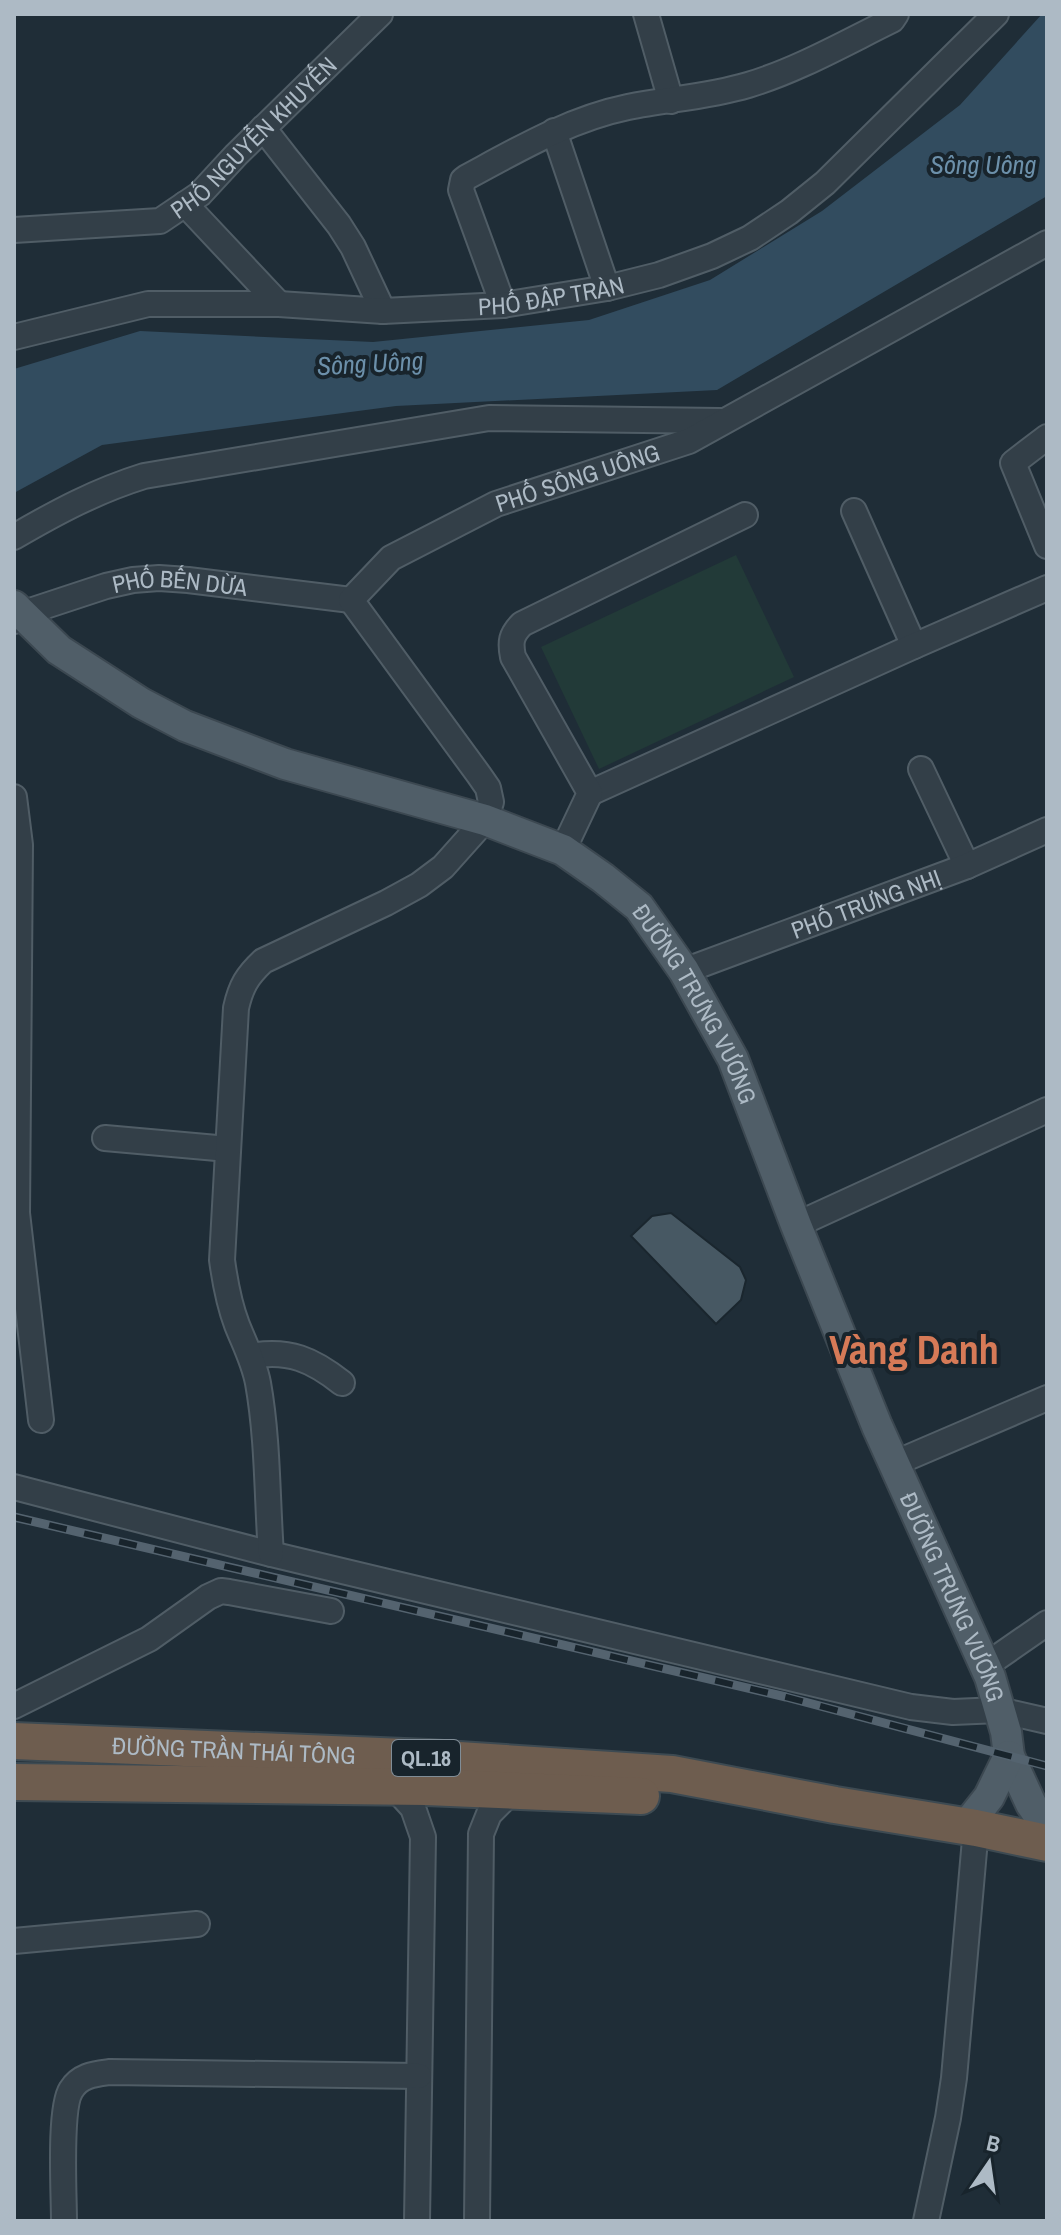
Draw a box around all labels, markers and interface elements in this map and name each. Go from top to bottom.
street label: PHỐ NGUYỄN KHUYẾN [164,50,343,225]
water label: Sông Uông [930,147,1036,182]
street label: PHỐ ĐẬP TRÀN [477,268,627,322]
water label: Sông Uông [316,343,424,383]
street label: PHỐ SÔNG UÔNG [491,436,663,519]
street label: PHỐ BẾN DỪA [109,562,250,603]
street label: PHỐ TRƯNG NHỊ [787,861,945,946]
street label: ĐƯỜNG TRƯNG VƯƠNG [626,897,764,1108]
district label: Vàng Danh [829,1323,999,1376]
street label: ĐƯỜNG TRƯNG VƯƠNG [893,1487,1012,1706]
street label: ĐƯỜNG TRẦN THÁI TÔNG [111,1729,356,1771]
road number: QL.18 [392,1740,460,1776]
north arrow [949,2123,1029,2203]
text: B [984,2127,1003,2160]

